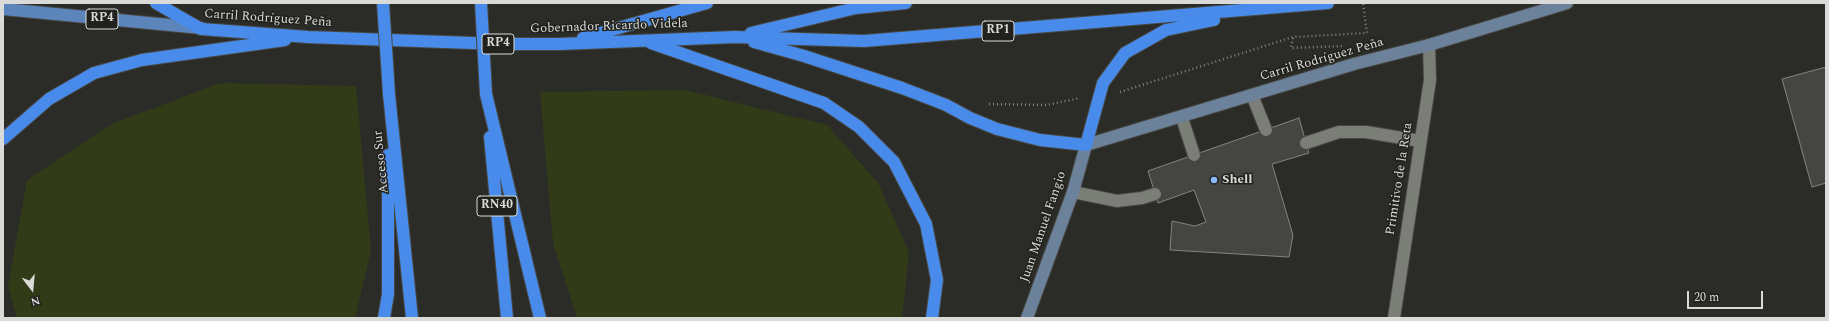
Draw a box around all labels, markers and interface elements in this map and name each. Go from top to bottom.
street label: Carril Rodríguez Peña [204,7,332,31]
road number: RP4 [86,9,118,29]
street label: Gobernador Ricardo Videla [530,16,688,38]
road number: RP1 [982,21,1014,41]
road number: RP4 [482,34,514,54]
street label: Carril Rodríguez Peña [1258,35,1386,85]
street label: Primitivo de la Reta [1383,122,1417,236]
street label: Acceso Sur [371,130,393,194]
street label: Juan Manuel Fangio [1018,170,1070,284]
place label: Shell [1222,172,1252,188]
marker: Shell [1209,175,1219,185]
road number: RN40 [477,196,517,216]
north arrow [12,269,52,309]
scale bar [1689,283,1765,309]
text: 20 m [1694,288,1719,307]
text: N [29,292,42,310]

